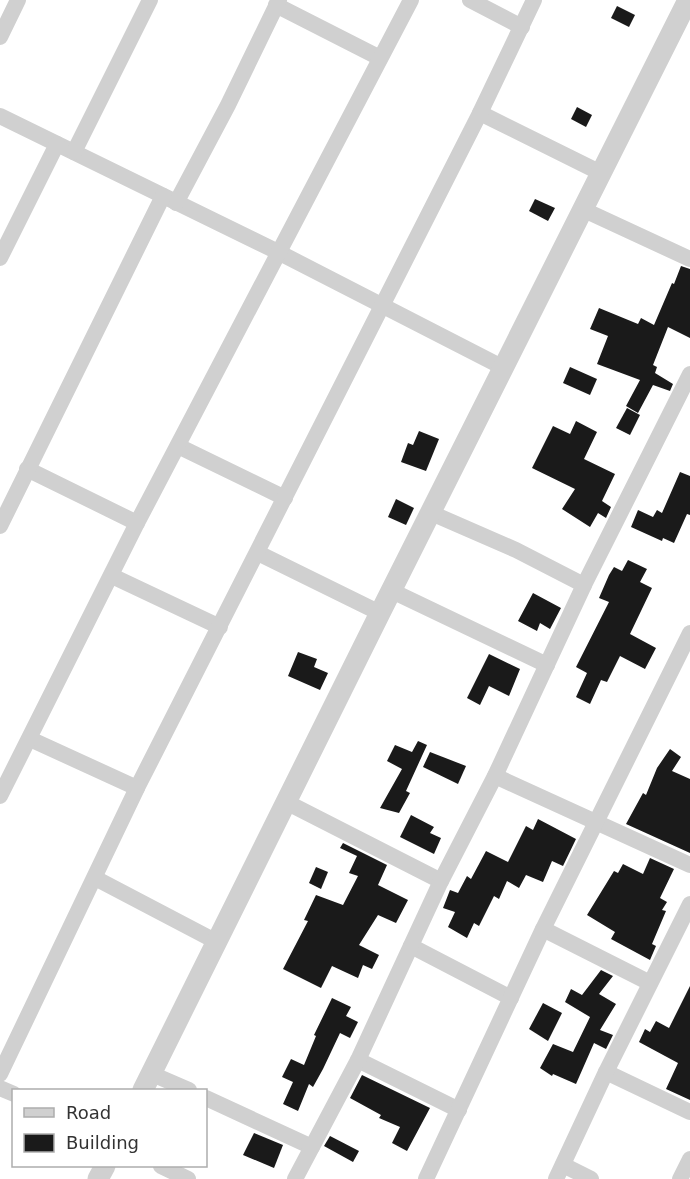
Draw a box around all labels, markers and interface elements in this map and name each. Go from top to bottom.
legend [12,1089,207,1167]
text: Road [66,1102,111,1123]
text: Building [66,1132,139,1153]

